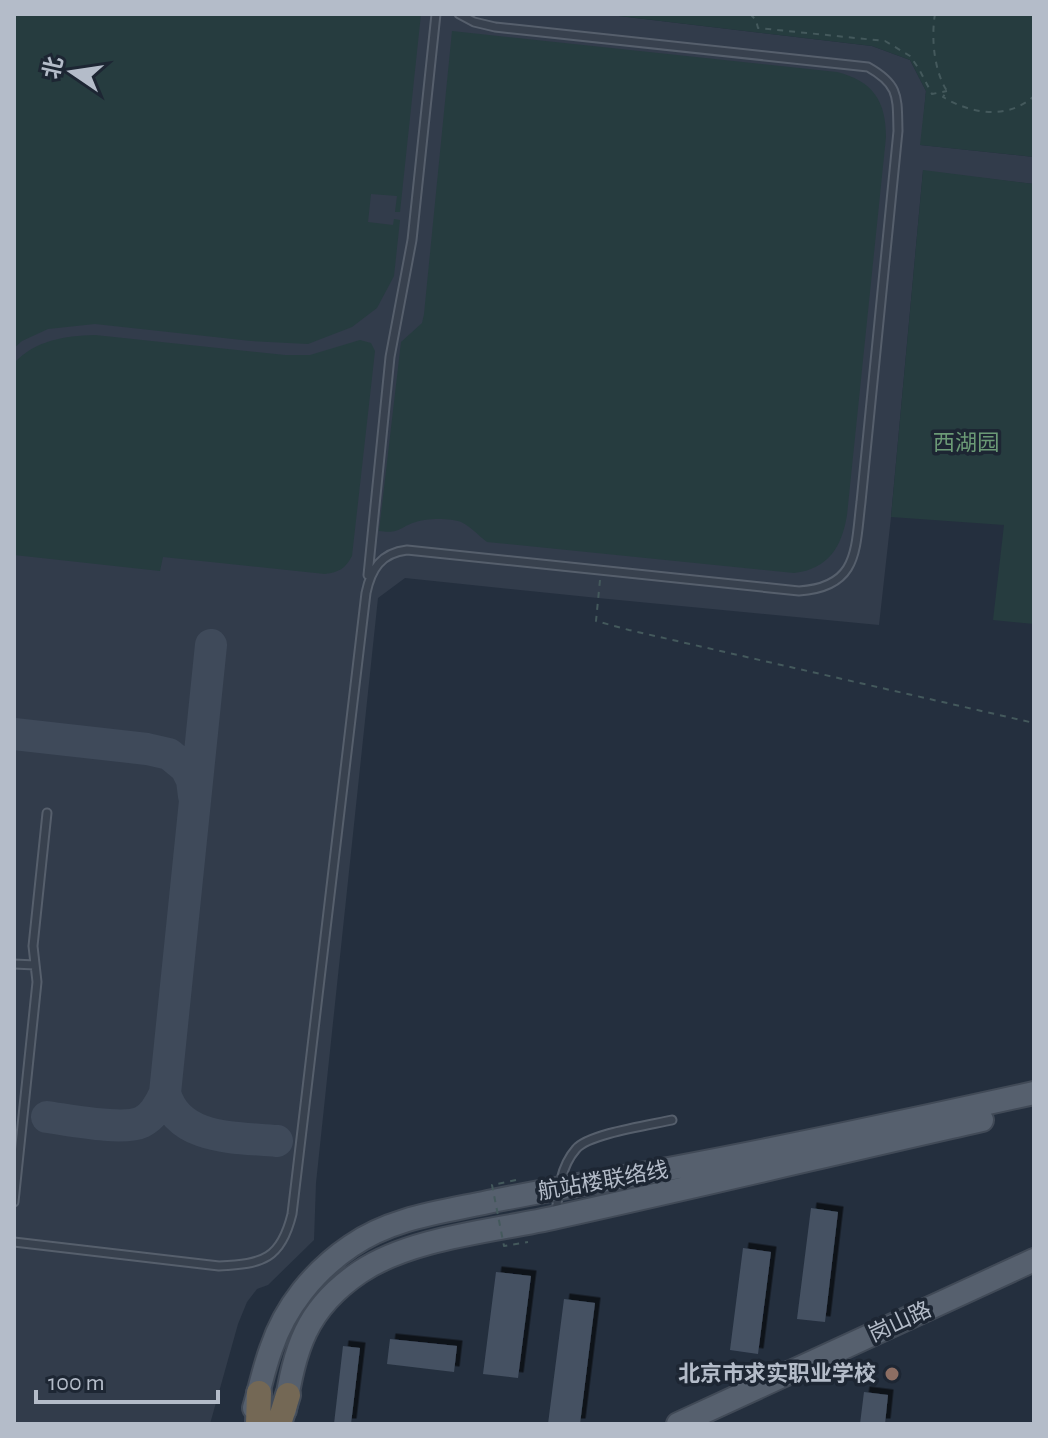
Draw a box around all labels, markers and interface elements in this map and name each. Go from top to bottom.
north arrow [32,32,112,112]
text: 北 [39,54,67,81]
park label: 西湖园 [933,431,999,454]
street label: 航站楼联络线 [536,1158,670,1203]
street label: 岗山路 [865,1297,935,1346]
scale bar [36,1354,218,1404]
place label: 北京市求实职业学校 [678,1362,876,1385]
marker: 北京市求实职业学校 [883,1365,901,1383]
text: 100 m [48,1371,105,1395]

